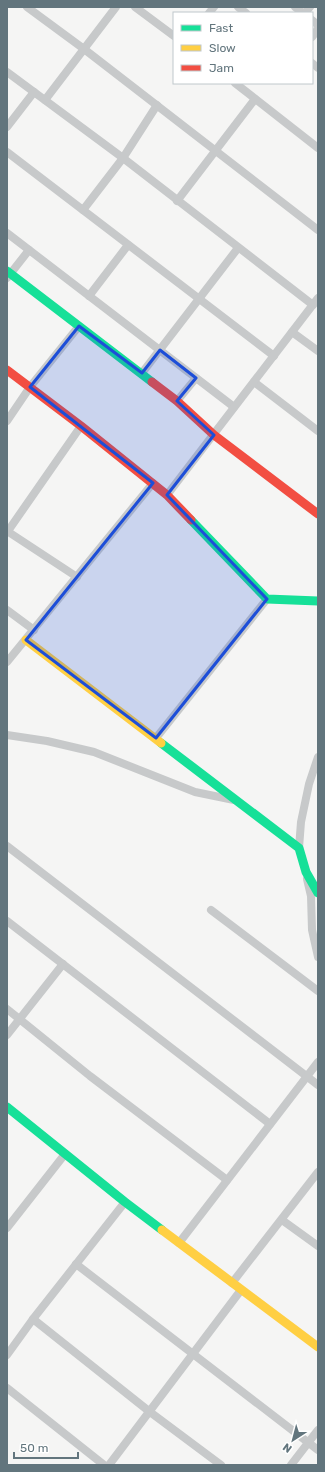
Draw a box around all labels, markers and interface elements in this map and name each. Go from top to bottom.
legend [173,12,313,84]
text: Fast [209,21,233,35]
text: Slow [209,41,236,55]
text: Jam [209,61,234,75]
north arrow [273,1420,313,1460]
scale bar [14,1434,78,1460]
text: N [280,1440,294,1455]
text: 50 m [20,1441,48,1455]

